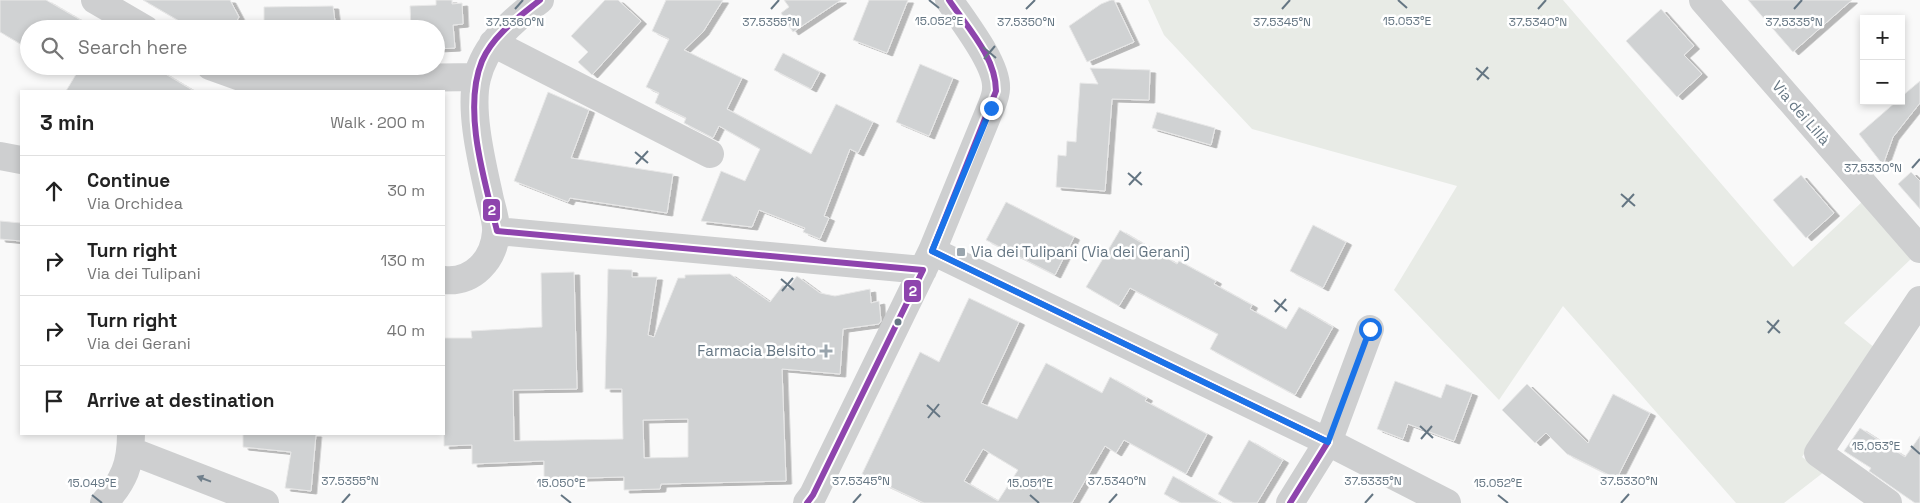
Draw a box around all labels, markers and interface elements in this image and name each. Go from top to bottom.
text: 15.052°E [915,13,963,29]
text: 15.053°E [1383,13,1431,29]
text: 37.5360°N [486,14,544,30]
text: 37.5355°N [742,14,800,30]
text: 37.5350°N [997,14,1055,30]
text: 37.5345°N [1253,14,1311,30]
text: 37.5340°N [1509,14,1567,30]
text: 37.5335°N [1765,14,1823,30]
map controls [1860,15,1905,105]
button: + [1860,15,1905,60]
search box [20,20,445,75]
icon: search [38,34,66,62]
text: Search here [78,35,188,60]
button: − [1860,60,1905,105]
street label: Via dei Lillà [1768,76,1835,149]
route end [980,97,1003,120]
text: 3 min [40,109,95,136]
text: Walk · 200 m [330,112,425,133]
text: 37.5330°N [1844,160,1902,176]
text: Continue [87,168,170,193]
icon: ahead [40,177,68,205]
text: 30 m [387,180,425,201]
text: Via Orchidea [87,193,183,214]
line badge: 2 [482,198,501,222]
text: 2 [488,201,496,219]
text: Turn right [87,238,177,263]
place label: Via dei Tulipani (Via dei Gerani) [971,242,1190,262]
marker: Via dei Tulipani (Via dei Gerani) [955,246,967,258]
icon: right [40,247,68,275]
text: 130 m [381,250,425,271]
text: Via dei Tulipani [87,263,201,284]
line badge: 2 [903,279,922,303]
text: 2 [909,282,917,300]
text: Turn right [87,308,177,333]
icon: right [40,317,68,345]
unlabelled marker [893,317,903,327]
route start [1359,318,1382,341]
text: 40 m [387,320,425,341]
text: Via dei Gerani [87,333,191,354]
place label: Farmacia Belsito [697,341,816,360]
marker: Farmacia Belsito [820,345,832,357]
icon: arrive [40,387,68,415]
text: Arrive at destination [87,388,275,413]
text: 15.053°E [1852,438,1900,454]
text: 37.5355°N [321,473,379,489]
text: 37.5345°N [832,473,890,489]
text: 37.5340°N [1088,473,1146,489]
text: 37.5335°N [1344,473,1402,489]
text: 37.5330°N [1600,473,1658,489]
text: 15.049°E [68,475,117,491]
one-way arrow [196,475,211,482]
text: 15.050°E [537,475,586,491]
text: 15.051°E [1007,475,1053,491]
text: 15.052°E [1474,475,1522,491]

